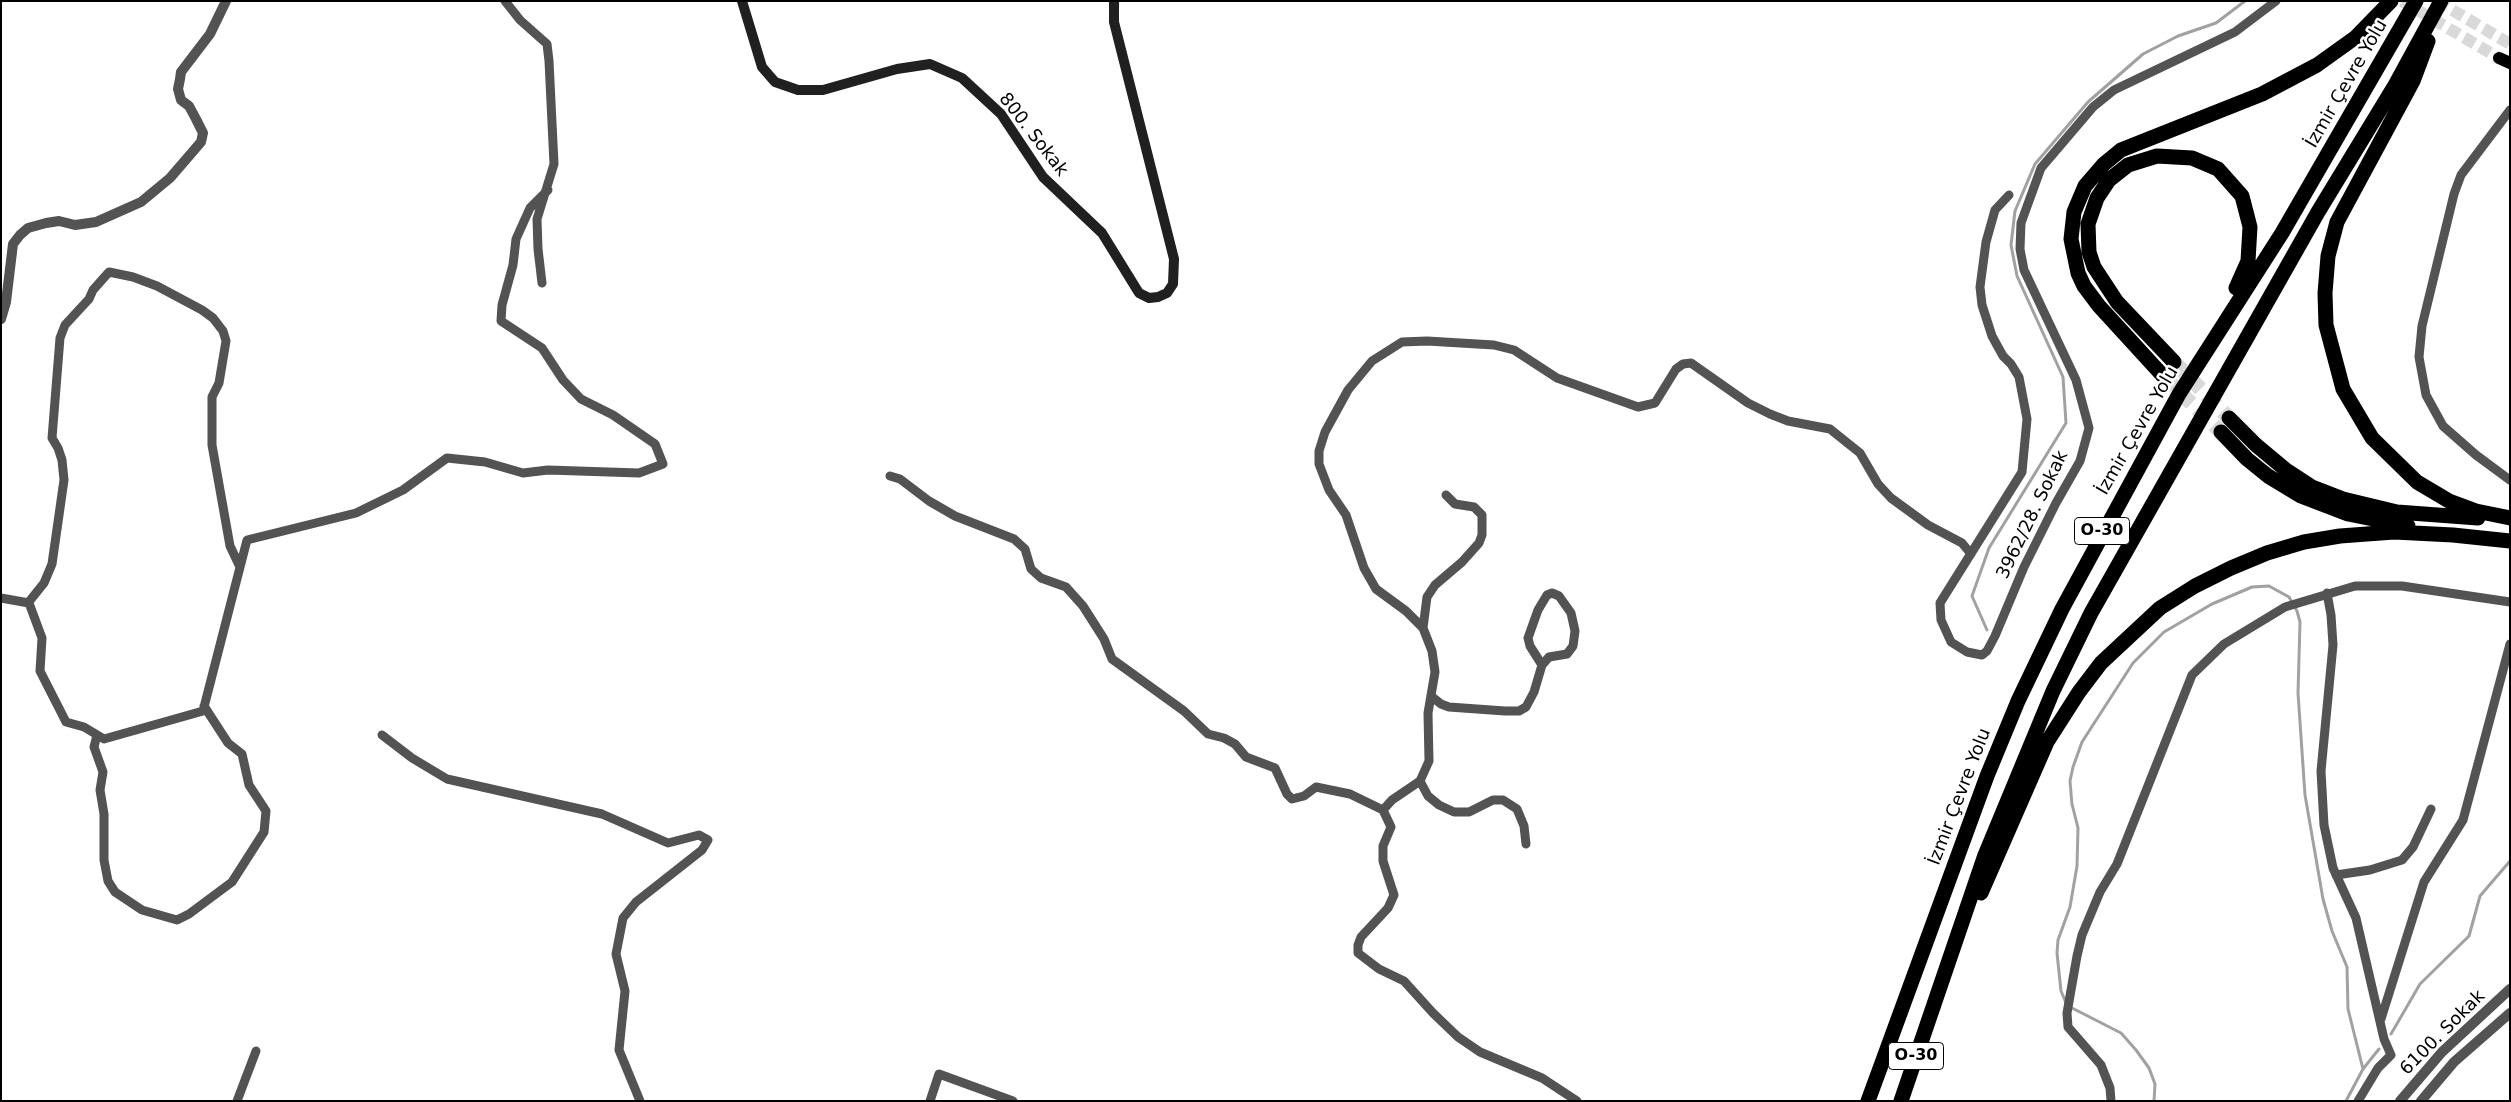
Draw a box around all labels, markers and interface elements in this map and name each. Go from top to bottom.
street label: İzmir Çevre Yolu [2302,16,2392,152]
street label: 800. Sokak [994,89,1072,181]
street label: İzmir Çevre Yolu [2093,363,2183,499]
street label: 3962/28. Sokak [1993,447,2073,583]
road number: O-30 [2074,518,2130,544]
street label: İzmir Çevre Yolu [1924,726,1996,868]
street label: 6100. Sokak [2396,986,2490,1080]
road number: O-30 [1888,1042,1944,1070]

